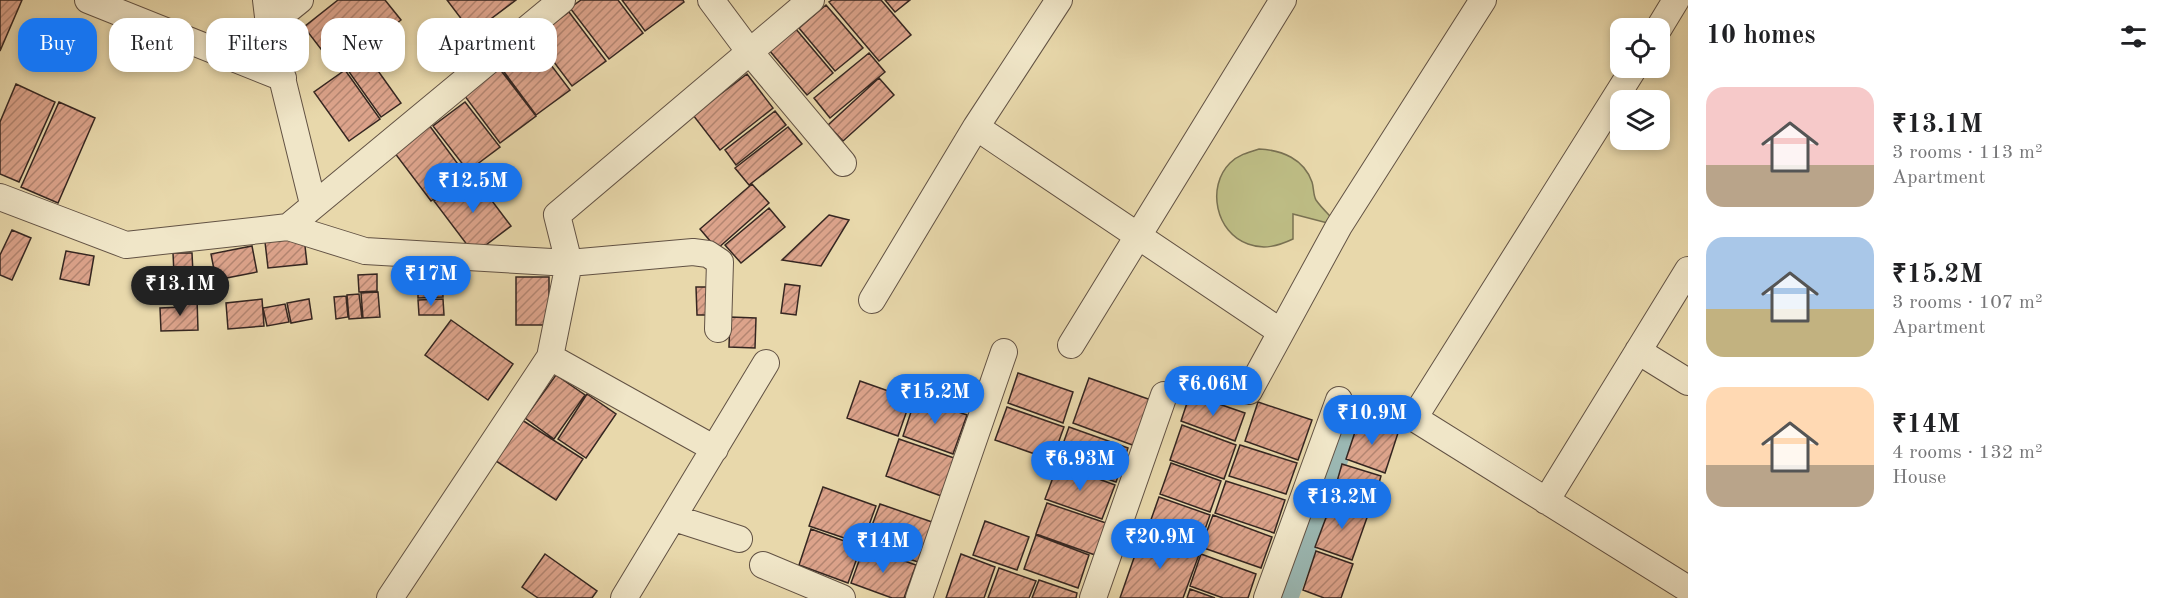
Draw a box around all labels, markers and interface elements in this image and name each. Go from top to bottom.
chip: Buy [18,18,97,72]
chip: Rent [109,18,194,72]
chip: Filters [206,18,309,72]
chip: New [321,18,405,72]
chip: Apartment [417,18,557,72]
map controls [1610,18,1670,150]
button: locate [1610,18,1670,78]
icon: filters [2117,20,2150,53]
text: 10 homes [1706,23,1815,49]
button: layers [1610,90,1670,150]
icon: home [1754,111,1826,183]
text: ₹13.1M [1892,112,1983,138]
text: 3 rooms · 113 m² [1892,143,2042,163]
pin: ₹12.5M [424,163,522,214]
text: Apartment [1892,168,1986,188]
text: ₹12.5M [438,172,508,192]
pin: ₹17M [395,256,467,307]
icon: home [1754,261,1826,333]
text: ₹15.2M [1892,262,1983,288]
text: ₹17M [405,265,457,285]
pin: ₹13.1M [131,266,229,317]
text: ₹13.1M [145,275,215,295]
text: 3 rooms · 107 m² [1892,293,2042,313]
text: Apartment [1892,318,1986,338]
pin: ₹6.06M [1164,366,1262,417]
pin: ₹15.2M [886,374,984,425]
text: ₹6.06M [1178,375,1248,395]
text: ₹15.2M [900,383,970,403]
pin: ₹10.9M [1323,395,1421,446]
text: ₹10.9M [1337,404,1407,424]
icon: home [1754,411,1826,483]
text: ₹14M [1892,412,1960,438]
pin: ₹6.93M [1031,441,1129,492]
text: 4 rooms · 132 m² [1892,443,2042,463]
text: ₹6.93M [1045,450,1115,470]
text: House [1892,468,1946,488]
pin: ₹13.2M [1293,479,1391,530]
text: ₹13.2M [1307,488,1377,508]
pin: ₹20.9M [1111,519,1209,570]
pin: ₹14M [847,523,919,574]
text: ₹20.9M [1125,528,1195,548]
text: ₹14M [857,532,909,552]

